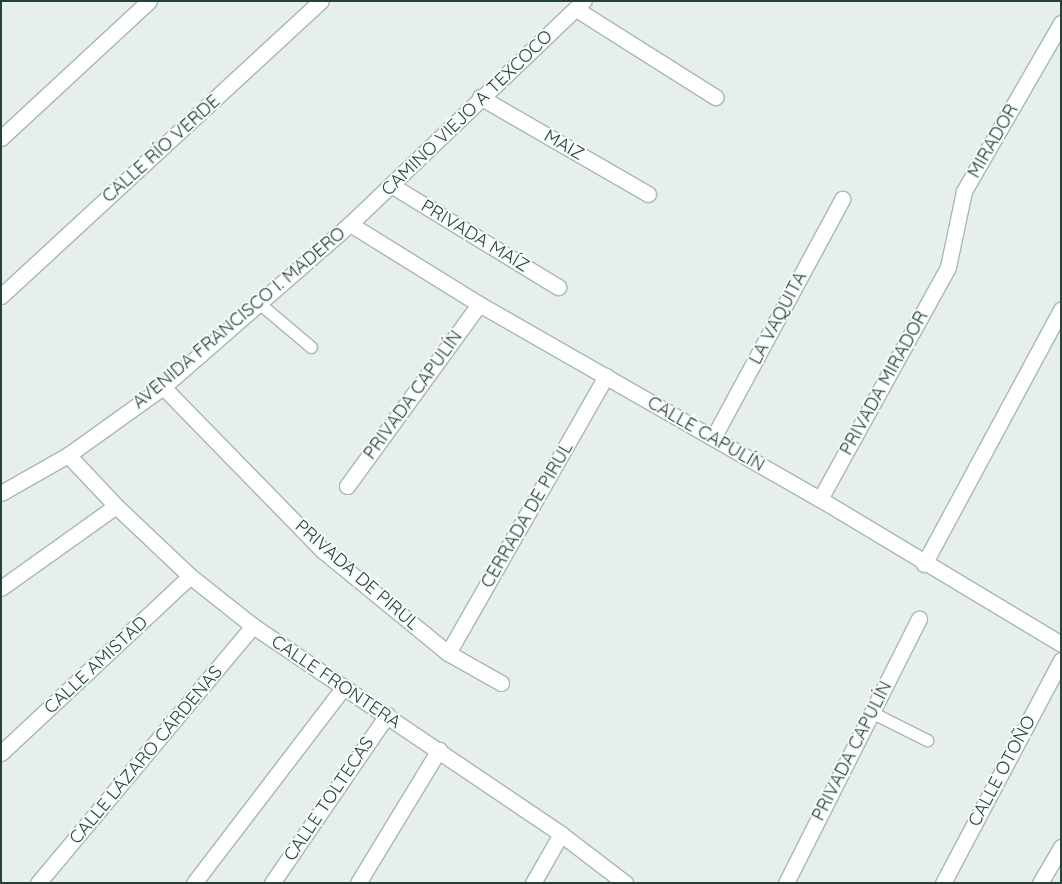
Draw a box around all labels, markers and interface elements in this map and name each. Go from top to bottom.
street label: CAMINO VIEJO A TEXCOCO [377,26,557,200]
street label: CALLE RÍO VERDE [98,91,224,207]
street label: MIRADOR [963,100,1023,182]
street label: MAIZ [540,125,588,165]
street label: PRIVADA MAÍZ [417,195,533,277]
street label: AVENIDA FRANCISCO I. MADERO [128,223,350,413]
street label: LA VAQUITA [745,268,811,368]
street label: PRIVADA MIRADOR [835,307,933,459]
street label: PRIVADA CAPULÍN [359,326,467,464]
street label: CALLE CAPULÍN [644,392,768,476]
street label: CERRADA DE PIRUL [476,438,578,592]
street label: PRIVADA DE PIRUL [291,515,423,635]
street label: CALLE AMISTAD [40,612,152,718]
street label: CALLE FRONTERA [267,631,405,733]
street label: CALLE LÁZARO CÁRDENAS [65,661,227,849]
street label: PRIVADA CAPULÍN [807,678,897,824]
street label: CALLE OTOÑO [964,712,1040,830]
street label: CALLE TOLTECAS [279,733,379,865]

